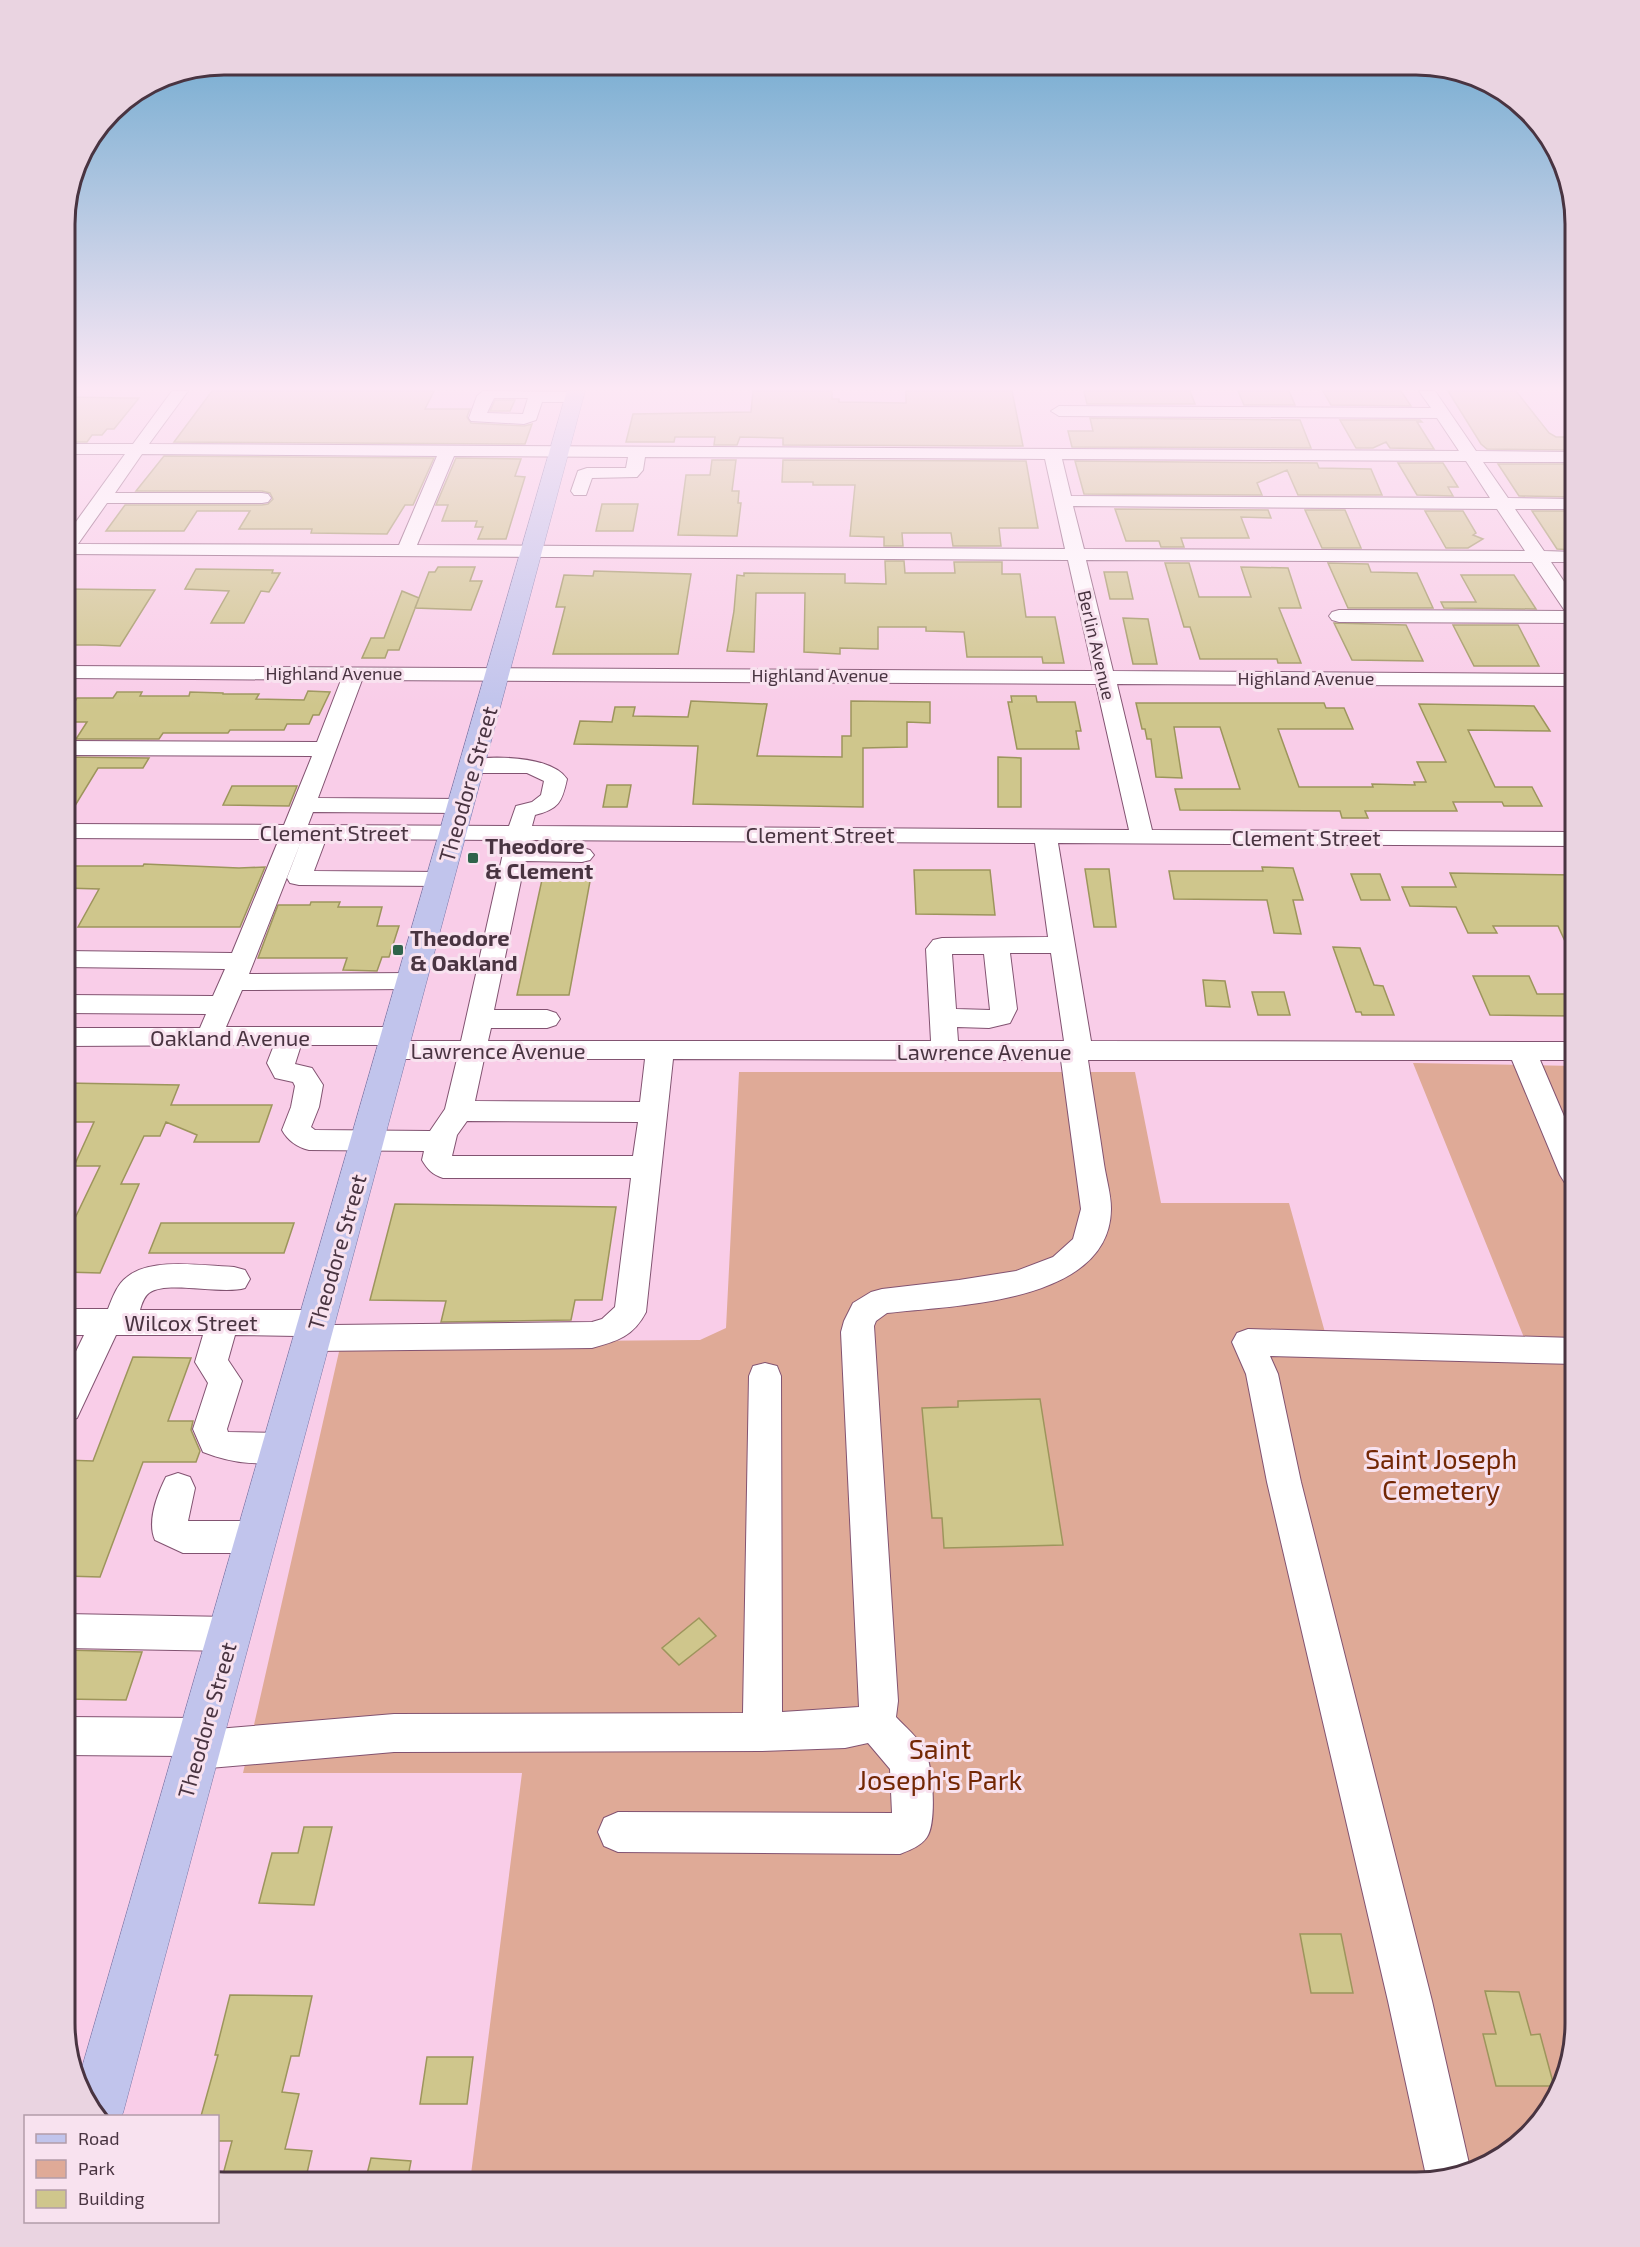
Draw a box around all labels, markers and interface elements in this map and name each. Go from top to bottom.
street label: Berlin Avenue [1074,588,1120,702]
street label: Highland Avenue [266,662,402,684]
street label: Highland Avenue [752,664,888,686]
street label: Highland Avenue [1238,667,1374,689]
street label: Theodore Street [432,703,502,865]
street label: Clement Street [259,819,409,845]
street label: Clement Street [745,821,895,847]
street label: Clement Street [1231,824,1381,850]
place label: Theodore & Clement [485,832,593,883]
marker: Theodore & Clement [466,851,480,865]
place label: Theodore & Oakland [410,924,518,975]
marker: Theodore & Oakland [391,943,405,957]
street label: Oakland Avenue [150,1024,310,1050]
street label: Lawrence Avenue [410,1037,586,1063]
street label: Lawrence Avenue [896,1038,1072,1064]
street label: Theodore Street [301,1171,371,1333]
street label: Wilcox Street [124,1309,258,1335]
park label: Saint Joseph Cemetery [1365,1442,1517,1506]
street label: Theodore Street [171,1639,241,1801]
park label: Saint Joseph's Park [858,1732,1022,1796]
legend [24,2115,219,2223]
text: Road [78,2127,119,2149]
text: Park [78,2157,115,2179]
text: Building [78,2187,145,2209]

